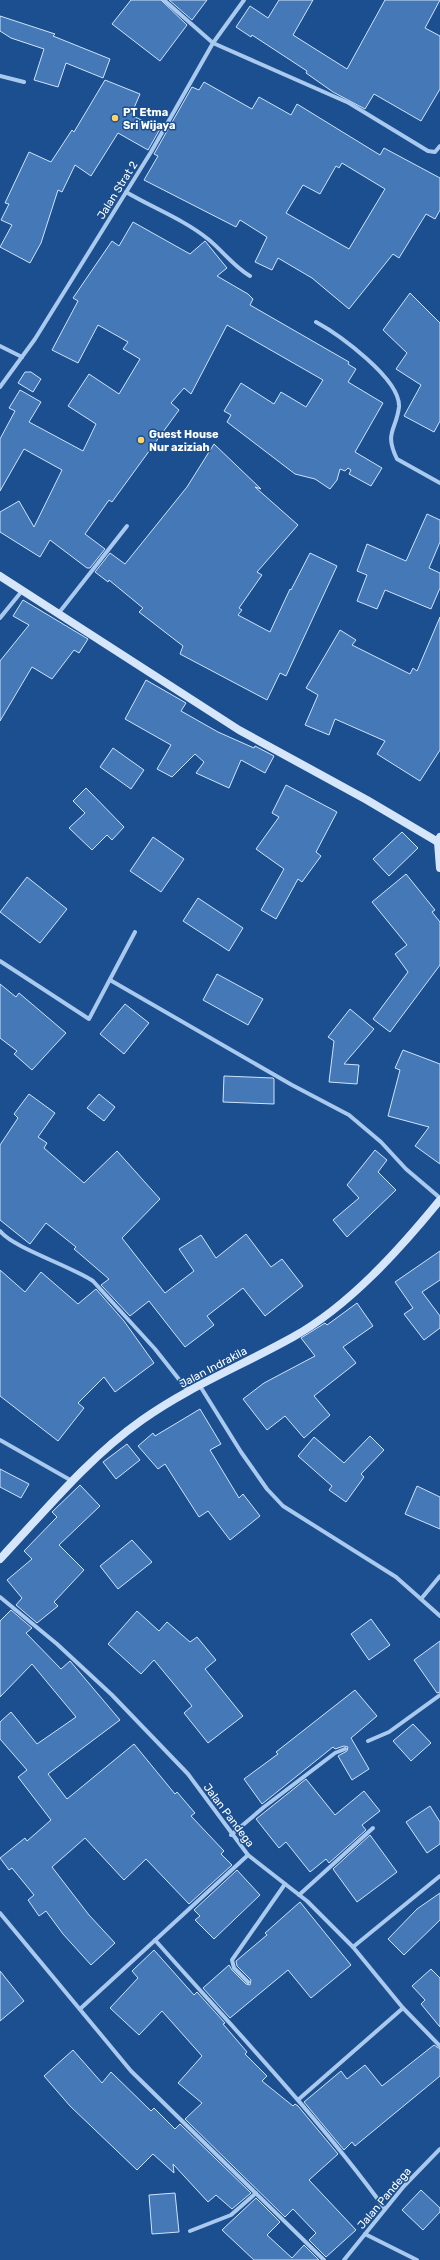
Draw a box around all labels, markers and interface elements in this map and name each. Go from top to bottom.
place label: PT Etma Sri Wijaya [123,106,175,132]
marker: PT Etma Sri Wijaya [110,113,120,123]
street label: Jalan Strat 2 [94,159,140,222]
place label: Guest House Nur aziziah [149,428,219,454]
marker: Guest House Nur aziziah [136,435,146,445]
street label: Jalan Indrakila [177,1344,249,1391]
street label: Jalan Pandega [200,1781,257,1850]
street label: Jalan Pandega [355,2165,414,2232]

